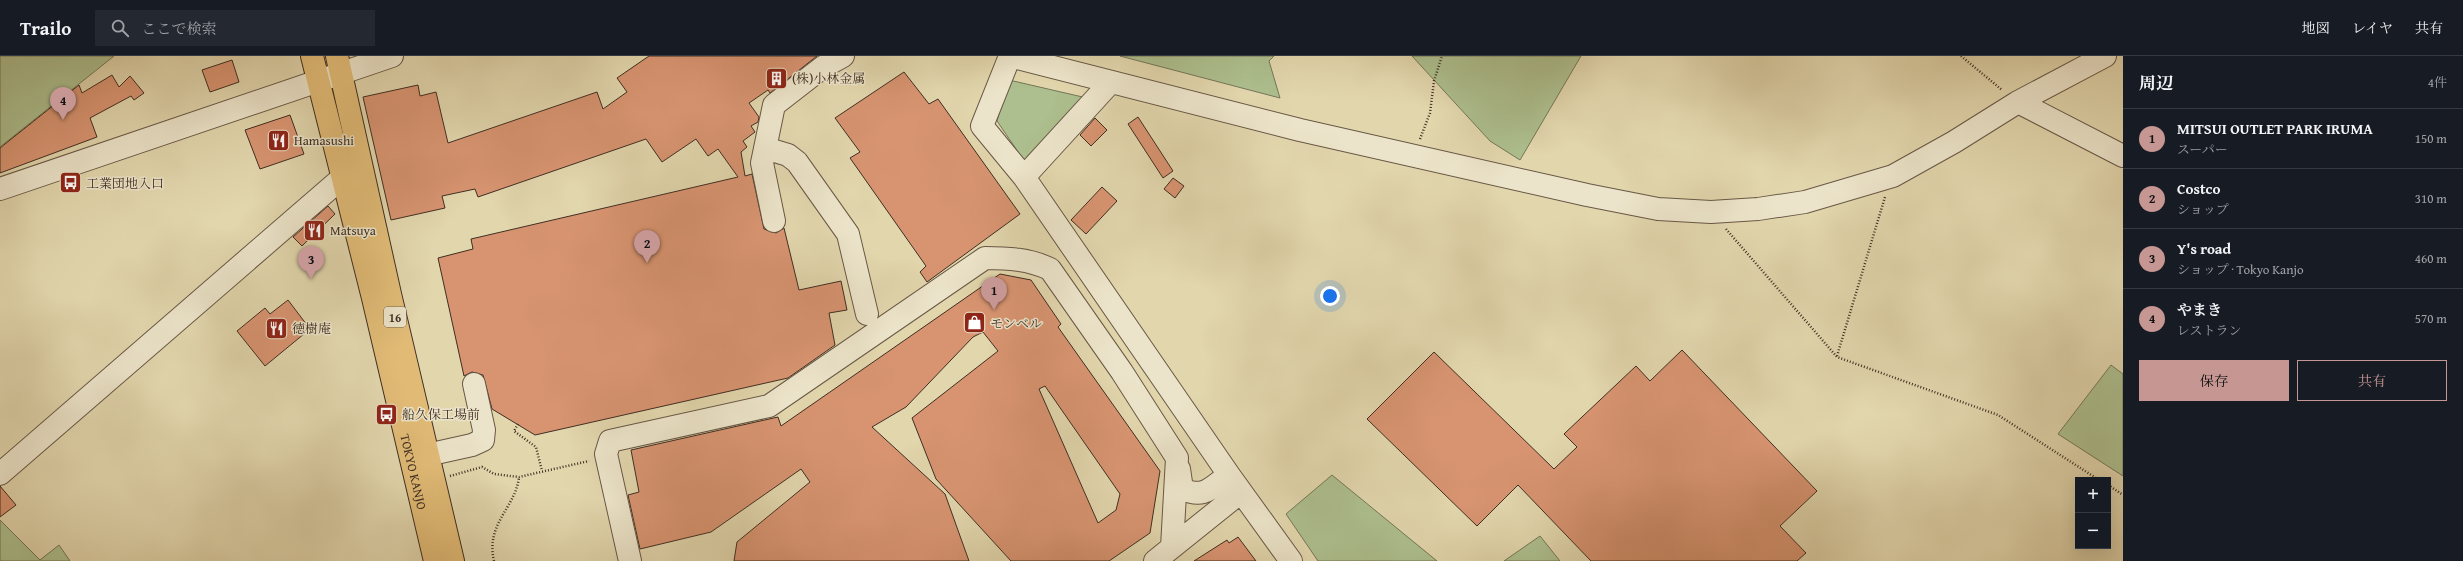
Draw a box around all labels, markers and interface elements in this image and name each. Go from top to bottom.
search box [95,10,375,46]
text: Trailo [20,14,71,42]
icon: search [109,17,131,39]
text: ここで検索 [141,18,216,39]
text: 地図 [2302,18,2330,38]
text: レイヤ [2352,18,2393,38]
text: 共有 [2415,18,2443,38]
building icon: (株)小林金属 [764,65,790,91]
place label: (株)小林金属 [792,69,865,88]
text: 周辺 [2139,70,2173,95]
text: 4件 [2428,73,2447,92]
pin: 4 [50,87,76,120]
text: MITSUI OUTLET PARK IRUMA [2177,118,2373,139]
restaurant icon: Hamasushi [265,127,291,153]
text: 1 [2149,129,2155,148]
text: 150 m [2415,129,2447,148]
place label: Hamasushi [294,131,354,150]
text: スーパー [2177,140,2228,159]
bus stop icon: 工業団地入口 [57,170,83,196]
place label: 工業団地入口 [86,174,164,193]
text: Costco [2177,178,2221,199]
text: 2 [2149,189,2155,208]
text: 310 m [2415,189,2447,208]
text: ショップ [2177,200,2229,219]
restaurant icon: Matsuya [302,217,328,243]
place label: Matsuya [330,221,377,240]
pin: 2 [634,230,660,263]
text: Y's road [2177,238,2231,259]
pin: 3 [298,246,324,279]
text: 3 [2149,249,2155,268]
text: 460 m [2415,249,2447,268]
text: ショップ · Tokyo Kanjo [2177,260,2304,279]
pin: 1 [981,277,1007,310]
your location [1320,286,1340,306]
text: やまき [2177,299,2222,320]
road number: 16 [384,307,406,327]
text: 4 [2149,309,2155,328]
text: 570 m [2415,309,2447,328]
shop icon: モンベル [961,310,987,336]
place label: モンベル [990,314,1042,333]
restaurant icon: 徳樹庵 [263,315,289,341]
place label: 徳樹庵 [292,319,331,338]
text: レストラン [2177,321,2242,340]
button: 保存 [2139,360,2289,401]
button: 共有 [2297,360,2447,401]
bus stop icon: 船久保工場前 [373,401,399,427]
place label: 船久保工場前 [402,405,480,424]
street label: TOKYO KANJO [396,432,432,511]
map controls [2075,477,2111,549]
button: + [2075,477,2111,513]
button: − [2075,513,2111,549]

